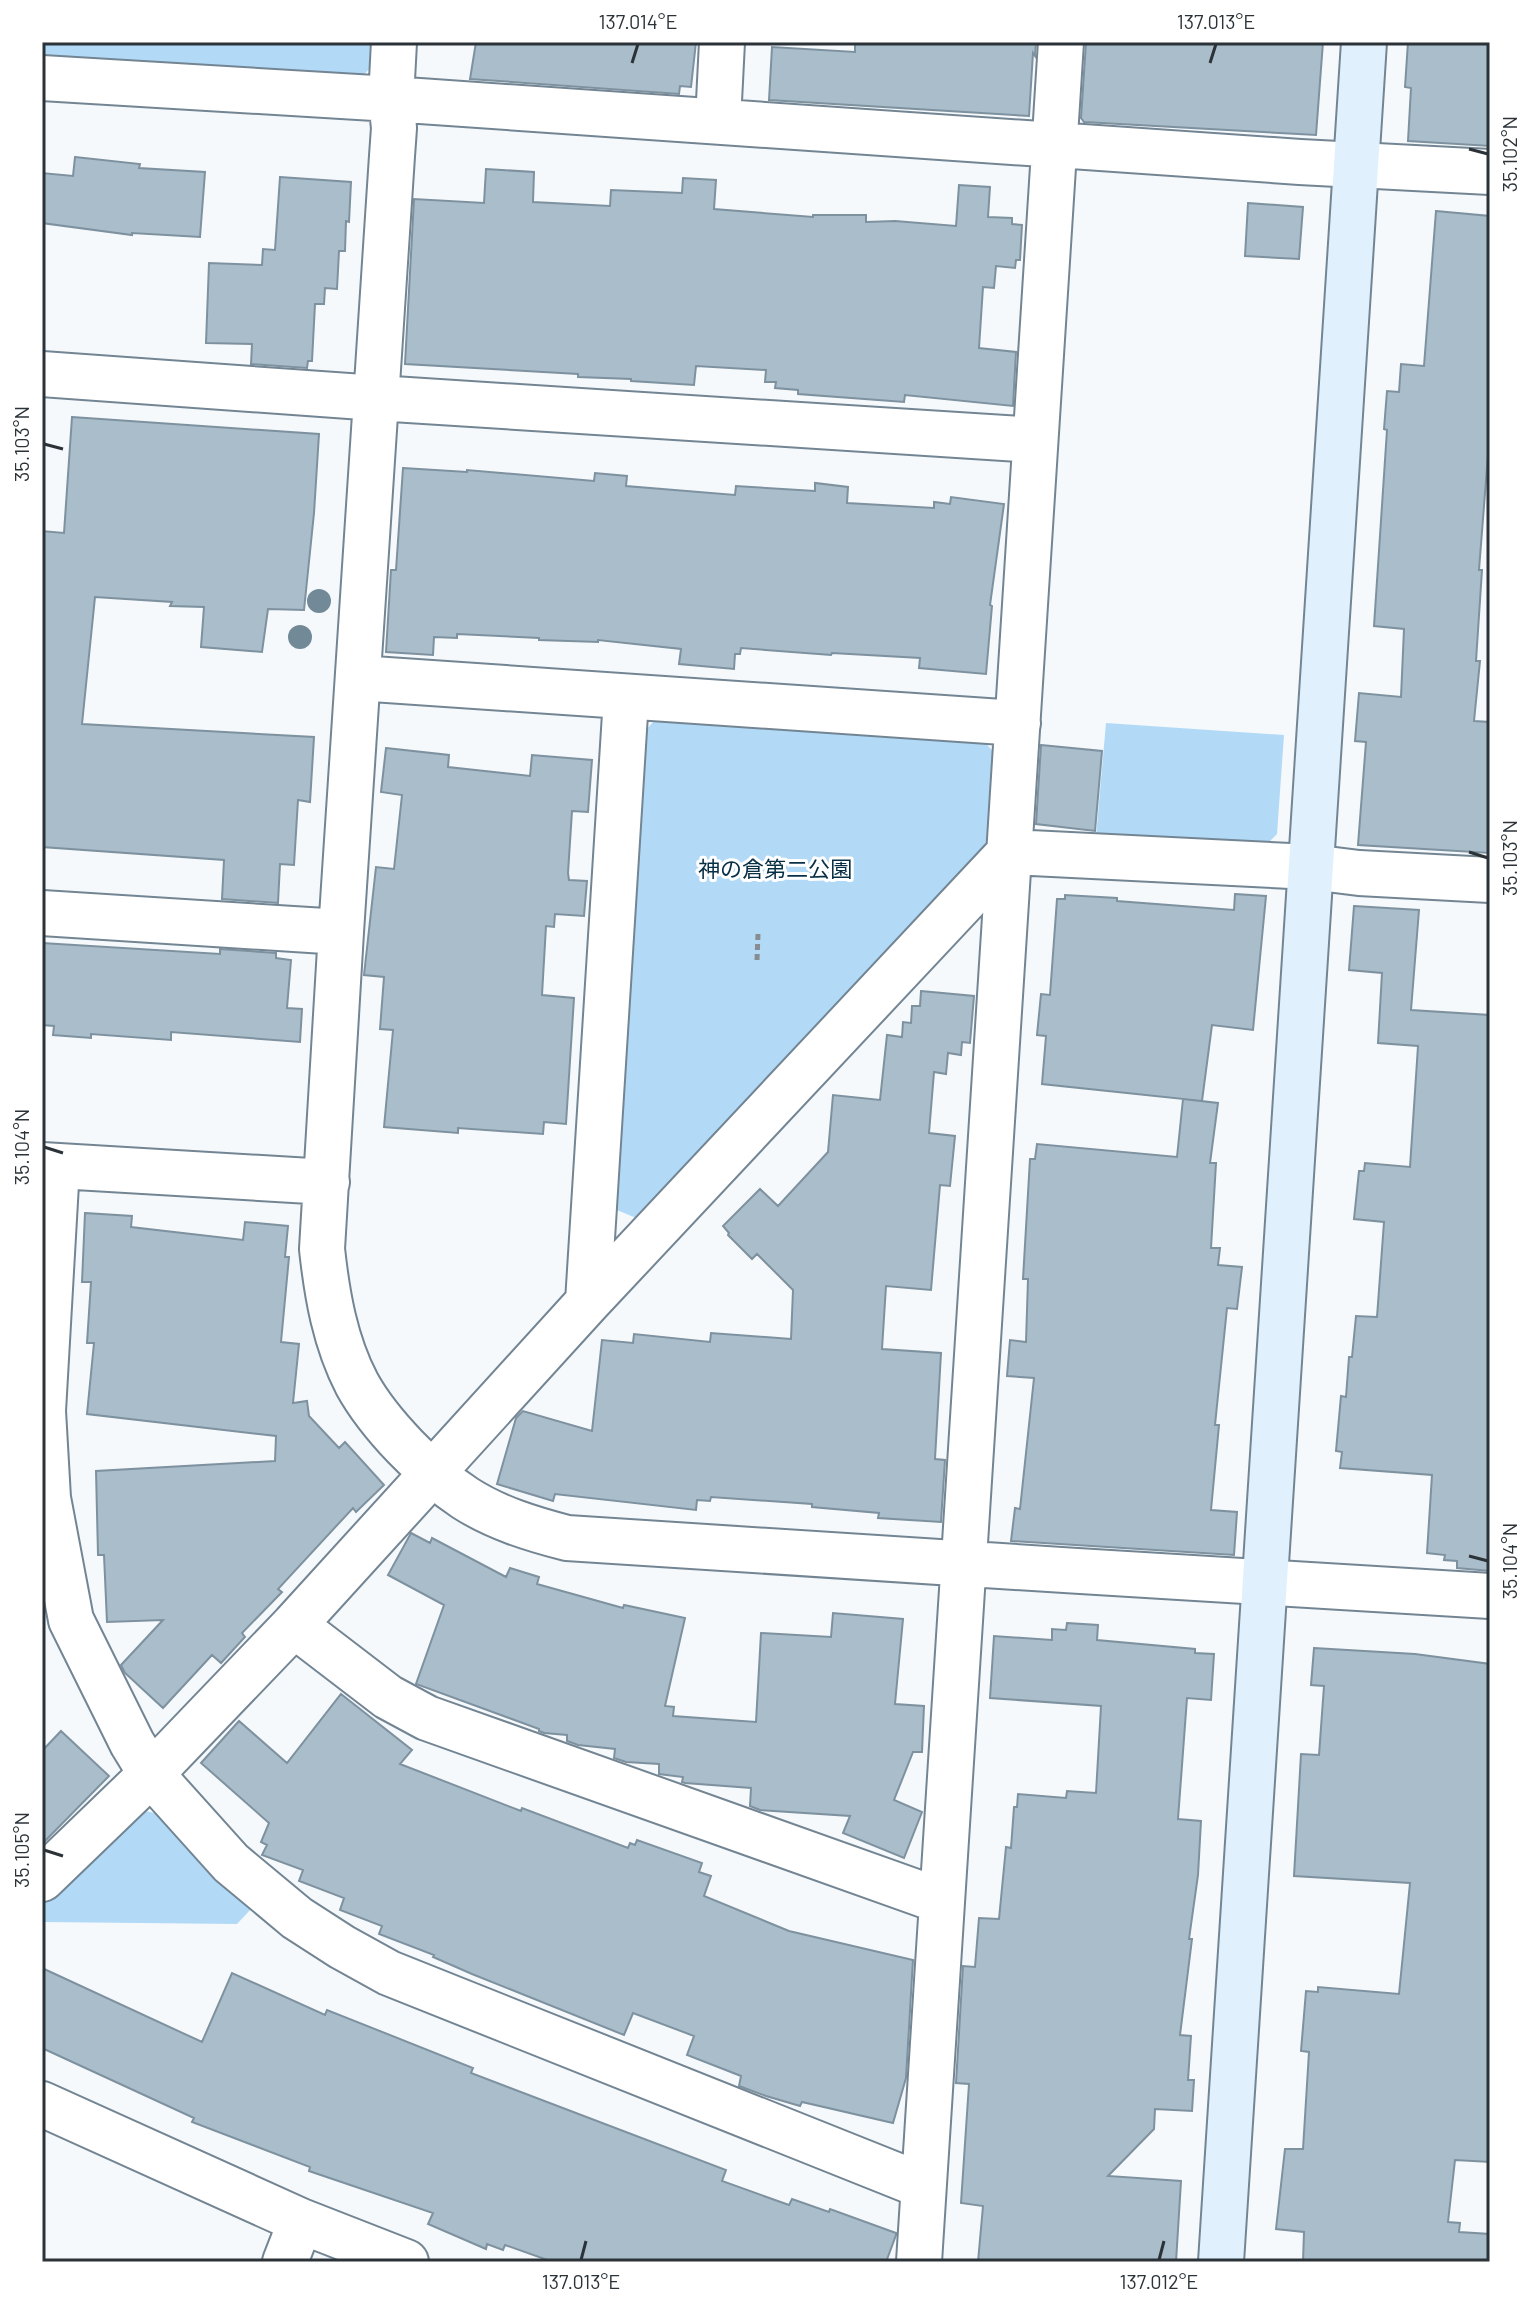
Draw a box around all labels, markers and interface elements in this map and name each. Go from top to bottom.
text: 137.014°E [598,9,678,33]
text: 137.013°E [1177,9,1255,33]
text: 35.102°N [1497,116,1521,192]
text: 35.103°N [9,406,33,482]
text: 35.103°N [1497,820,1521,896]
park label: 神の倉第二公園 [698,855,852,881]
text: 35.104°N [9,1109,33,1185]
text: 35.104°N [1497,1523,1521,1599]
text: 35.105°N [9,1812,33,1888]
text: 137.013°E [542,2269,620,2293]
text: 137.012°E [1120,2269,1198,2293]

